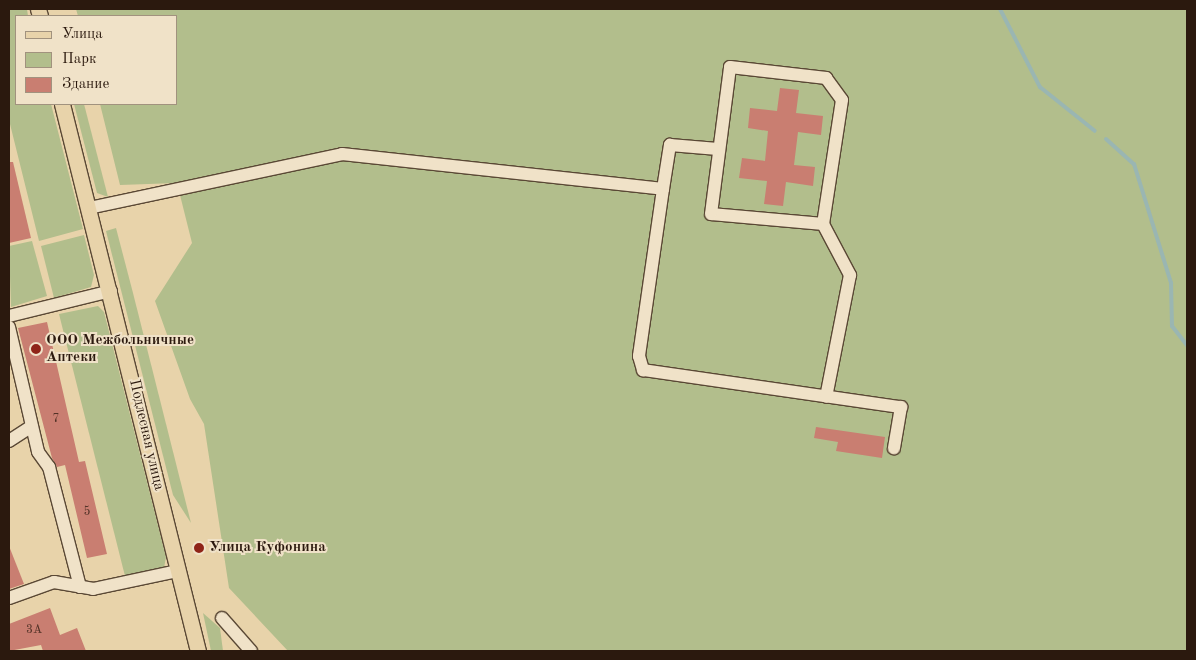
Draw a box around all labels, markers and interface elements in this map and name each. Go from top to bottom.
legend [15,15,178,105]
text: Улица [62,27,103,42]
text: Парк [62,52,97,67]
text: Здание [62,77,109,92]
place label: ООО Межбольничные Аптеки [46,331,194,366]
marker: ООО Межбольничные Аптеки [30,343,42,355]
street label: Подлесная улица [124,378,168,492]
house number: 7 [53,413,59,427]
house number: 5 [84,506,90,520]
place label: Улица Куфонина [209,539,326,557]
marker: Улица Куфонина [193,542,205,554]
house number: 3А [26,624,42,638]

